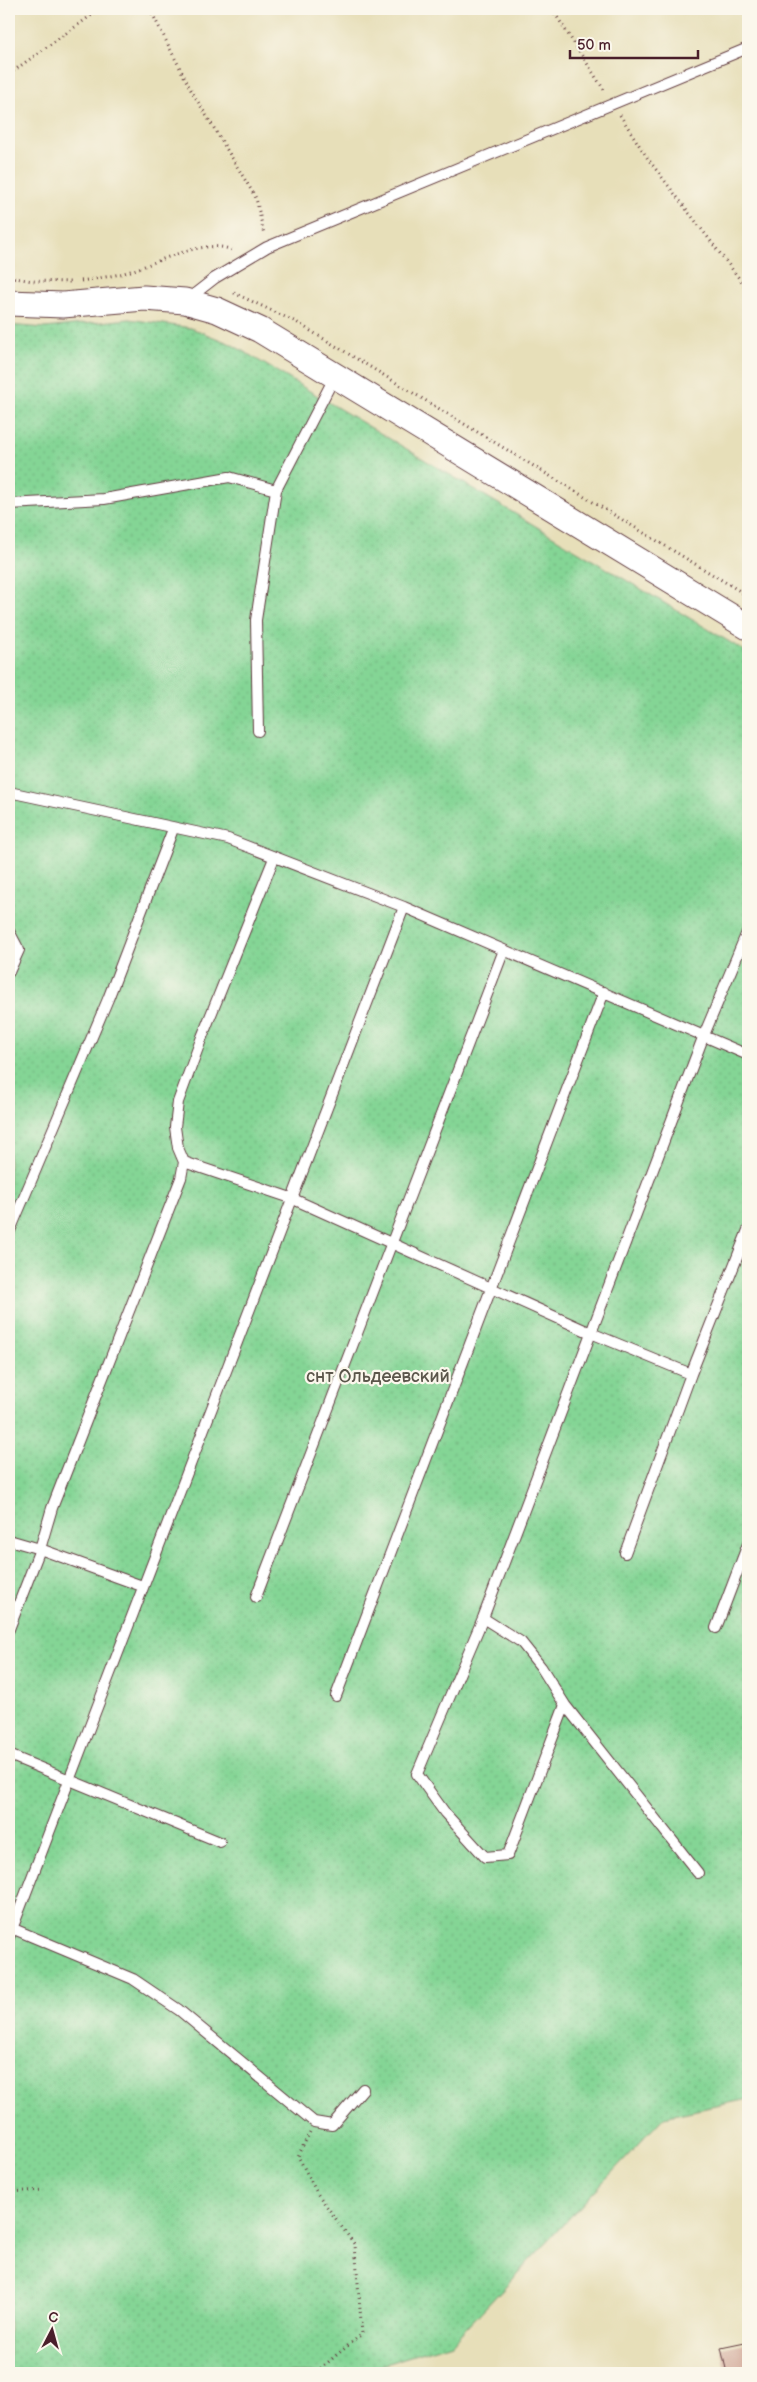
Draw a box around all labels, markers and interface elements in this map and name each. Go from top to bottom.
scale bar [570,28,697,60]
text: 50 m [577,36,611,55]
park label: снт Ольдеевский [306,1366,450,1387]
north arrow [28,2304,78,2354]
text: С [48,2309,59,2327]

